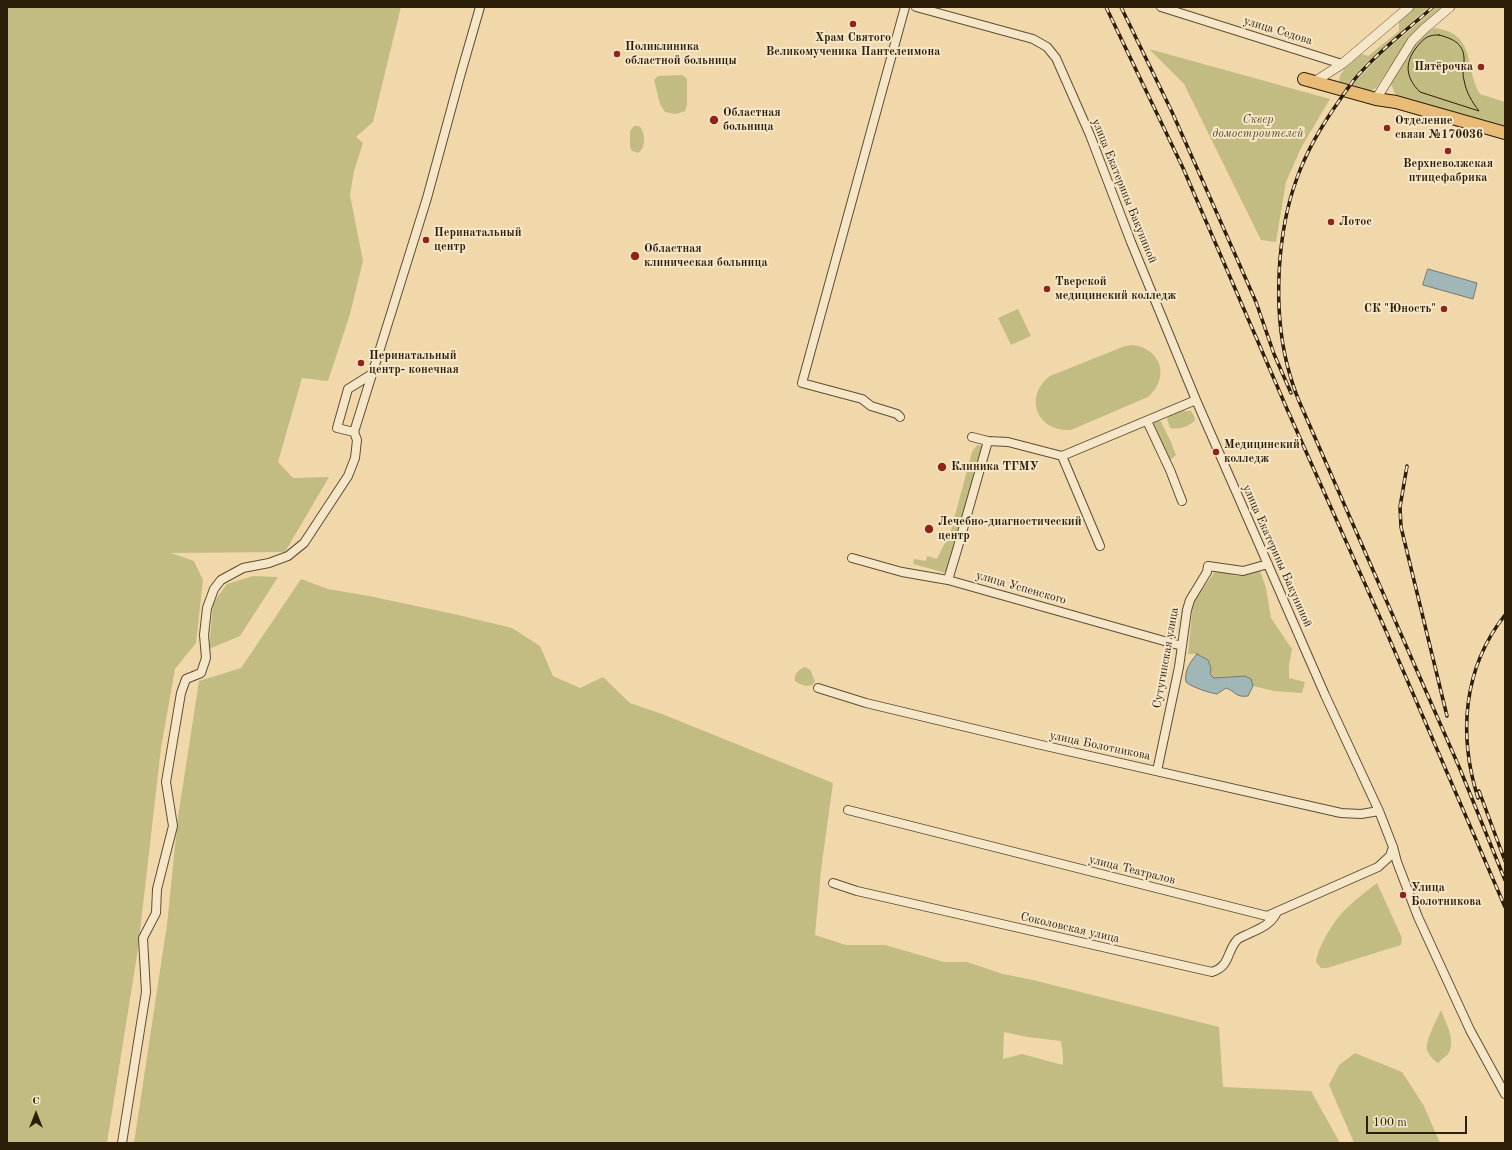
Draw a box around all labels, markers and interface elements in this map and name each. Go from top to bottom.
street label: улица Седова [1242,14,1314,48]
marker: Храм Святого Великомученика Пантелеимона [848,19,858,29]
place label: Храм Святого Великомученика Пантелеимона [766,31,940,59]
place label: Поликлиника областной больницы [625,40,737,68]
marker: Поликлиника областной больницы [612,49,622,59]
place label: Пятёрочка [1414,60,1473,74]
marker: Пятёрочка [1476,62,1486,72]
place label: Областная больница [723,106,781,134]
park label: Сквер домостроителей [1212,113,1304,141]
marker: Областная больница [708,114,720,126]
place label: Отделение связи №170036 [1395,114,1483,142]
street label: улица Екатерины Бакуниной [1088,117,1160,265]
marker: Отделение связи №170036 [1382,123,1392,133]
marker: Верхневолжская птицефабрика [1443,146,1453,156]
place label: Верхневолжская птицефабрика [1403,157,1493,185]
place label: Лотос [1339,215,1372,229]
marker: Лотос [1326,217,1336,227]
place label: Перинатальный центр [434,226,522,254]
marker: Перинатальный центр [421,235,431,245]
place label: Областная клиническая больница [644,242,768,270]
marker: Областная клиническая больница [629,250,641,262]
place label: Тверской медицинский колледж [1055,275,1176,303]
marker: Тверской медицинский колледж [1042,284,1052,294]
place label: СК "Юность" [1364,302,1436,316]
marker: СК "Юность" [1439,304,1449,314]
place label: Перинатальный центр- конечная [369,349,459,377]
marker: Перинатальный центр- конечная [356,358,366,368]
place label: Медицинский колледж [1224,438,1300,466]
marker: Медицинский колледж [1211,447,1221,457]
place label: Клиника ТГМУ [951,460,1039,474]
marker: Клиника ТГМУ [936,461,948,473]
street label: улица Екатерины Бакуниной [1239,482,1315,630]
place label: Лечебно-диагностический центр [938,515,1081,543]
marker: Лечебно-диагностический центр [923,523,935,535]
street label: улица Успенского [974,568,1068,608]
street label: Сутугинская улица [1150,606,1182,710]
street label: улица Болотникова [1048,728,1152,764]
street label: улица Театралов [1087,852,1177,888]
place label: Улица Болотникова [1411,881,1481,909]
marker: Улица Болотникова [1398,890,1408,900]
street label: Соколовская улица [1019,910,1121,946]
north arrow [16,1094,56,1134]
text: С [32,1096,40,1107]
scale bar [1368,1108,1469,1134]
text: 100 m [1373,1117,1407,1129]

